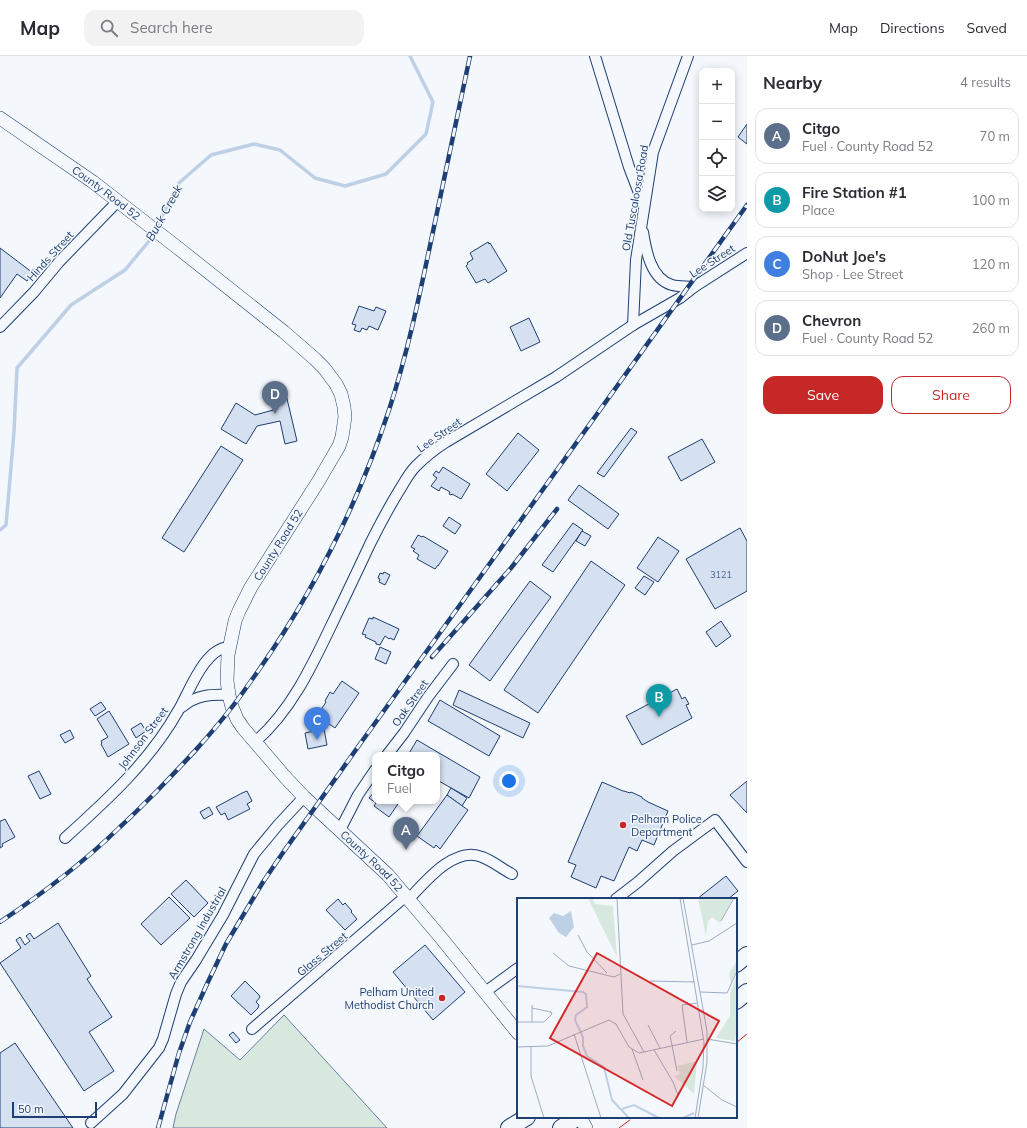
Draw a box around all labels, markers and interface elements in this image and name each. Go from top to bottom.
search box [84,10,364,46]
text: Map [20,16,60,40]
icon: search [98,17,120,39]
text: Search here [130,18,213,37]
text: Map [829,19,858,37]
text: Directions [880,19,945,37]
text: Saved [967,19,1007,37]
map controls [699,68,735,212]
button: + [699,68,735,104]
text: Nearby [763,72,822,93]
text: 4 results [960,74,1011,90]
button: − [699,104,735,140]
text: Citgo [802,119,840,138]
text: A [772,128,782,144]
text: 70 m [980,128,1010,144]
text: Fuel · County Road 52 [802,138,933,154]
button: locate [699,140,735,176]
street label: Old Tuscaloosa Road [619,144,651,252]
street label: County Road 52 [69,163,143,223]
button: layers [699,176,735,212]
water label: Buck Creek [142,181,186,244]
text: Fire Station #1 [802,183,907,202]
text: B [773,192,781,208]
text: 100 m [972,192,1010,208]
text: Place [802,202,835,218]
street label: Hinds Street [24,228,76,284]
street label: Lee Street [687,241,737,281]
text: DoNut Joe's [802,247,886,266]
text: C [773,256,781,272]
text: 120 m [972,256,1010,272]
text: Shop · Lee Street [802,266,903,282]
text: Chevron [802,311,861,330]
text: D [772,320,782,336]
text: 260 m [972,320,1010,336]
text: Fuel · County Road 52 [802,330,933,346]
button: Save [763,376,883,414]
button: Share [891,376,1011,414]
pin: D [262,381,288,414]
street label: Lee Street [414,414,464,455]
street label: County Road 52 [250,506,306,583]
house number: 3121 [710,569,732,580]
street label: Oak Street [389,677,431,729]
pin: B [646,684,672,717]
street label: Johnson Street [115,704,171,772]
pin: C [304,707,330,740]
popup [372,752,440,804]
text: Citgo [387,761,425,780]
your location [499,771,519,791]
text: Fuel [387,780,412,796]
place label: Pelham Police Department [631,812,702,839]
pin: A [393,817,419,850]
marker: Pelham Police Department [618,820,628,830]
street label: County Road 52 [337,827,406,895]
street label: Armstrong Industrial [165,884,229,982]
inset map [517,898,737,1118]
street label: Glass Street [294,929,350,979]
place label: Pelham United Methodist Church [345,985,434,1012]
marker: Pelham United Methodist Church [437,993,447,1003]
scale bar [12,1100,97,1119]
text: 50 m [18,1102,44,1116]

